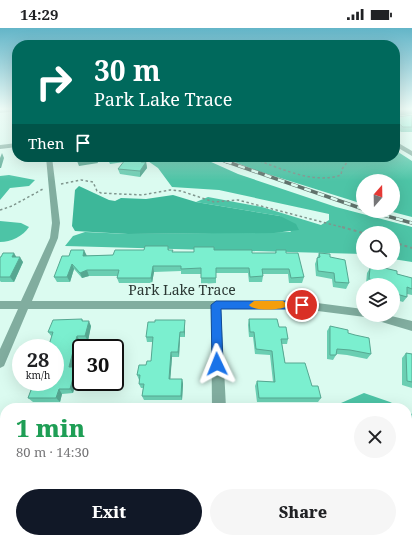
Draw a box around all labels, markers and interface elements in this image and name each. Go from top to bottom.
text: 14:29 [20,4,58,24]
text: 30 m [94,51,161,89]
icon: right [28,56,80,108]
text: Park Lake Trace [94,87,232,111]
icon: arrive [72,132,94,154]
text: Then [28,133,64,153]
north arrow [356,174,400,218]
map controls [356,174,400,322]
button: search [356,226,400,270]
button: layers [356,278,400,322]
street label: Park Lake Trace [128,280,236,299]
pin [285,288,319,322]
icon: arrive [291,294,313,316]
speed limit sign: 30 [72,339,124,391]
position arrow [196,343,238,385]
text: 28 [27,346,49,373]
text: km/h [26,368,50,382]
text: 1 min [16,411,85,444]
button: close [354,416,396,458]
text: 80 m · 14:30 [16,443,89,461]
button: Exit [16,489,202,535]
button: Share [210,489,396,535]

